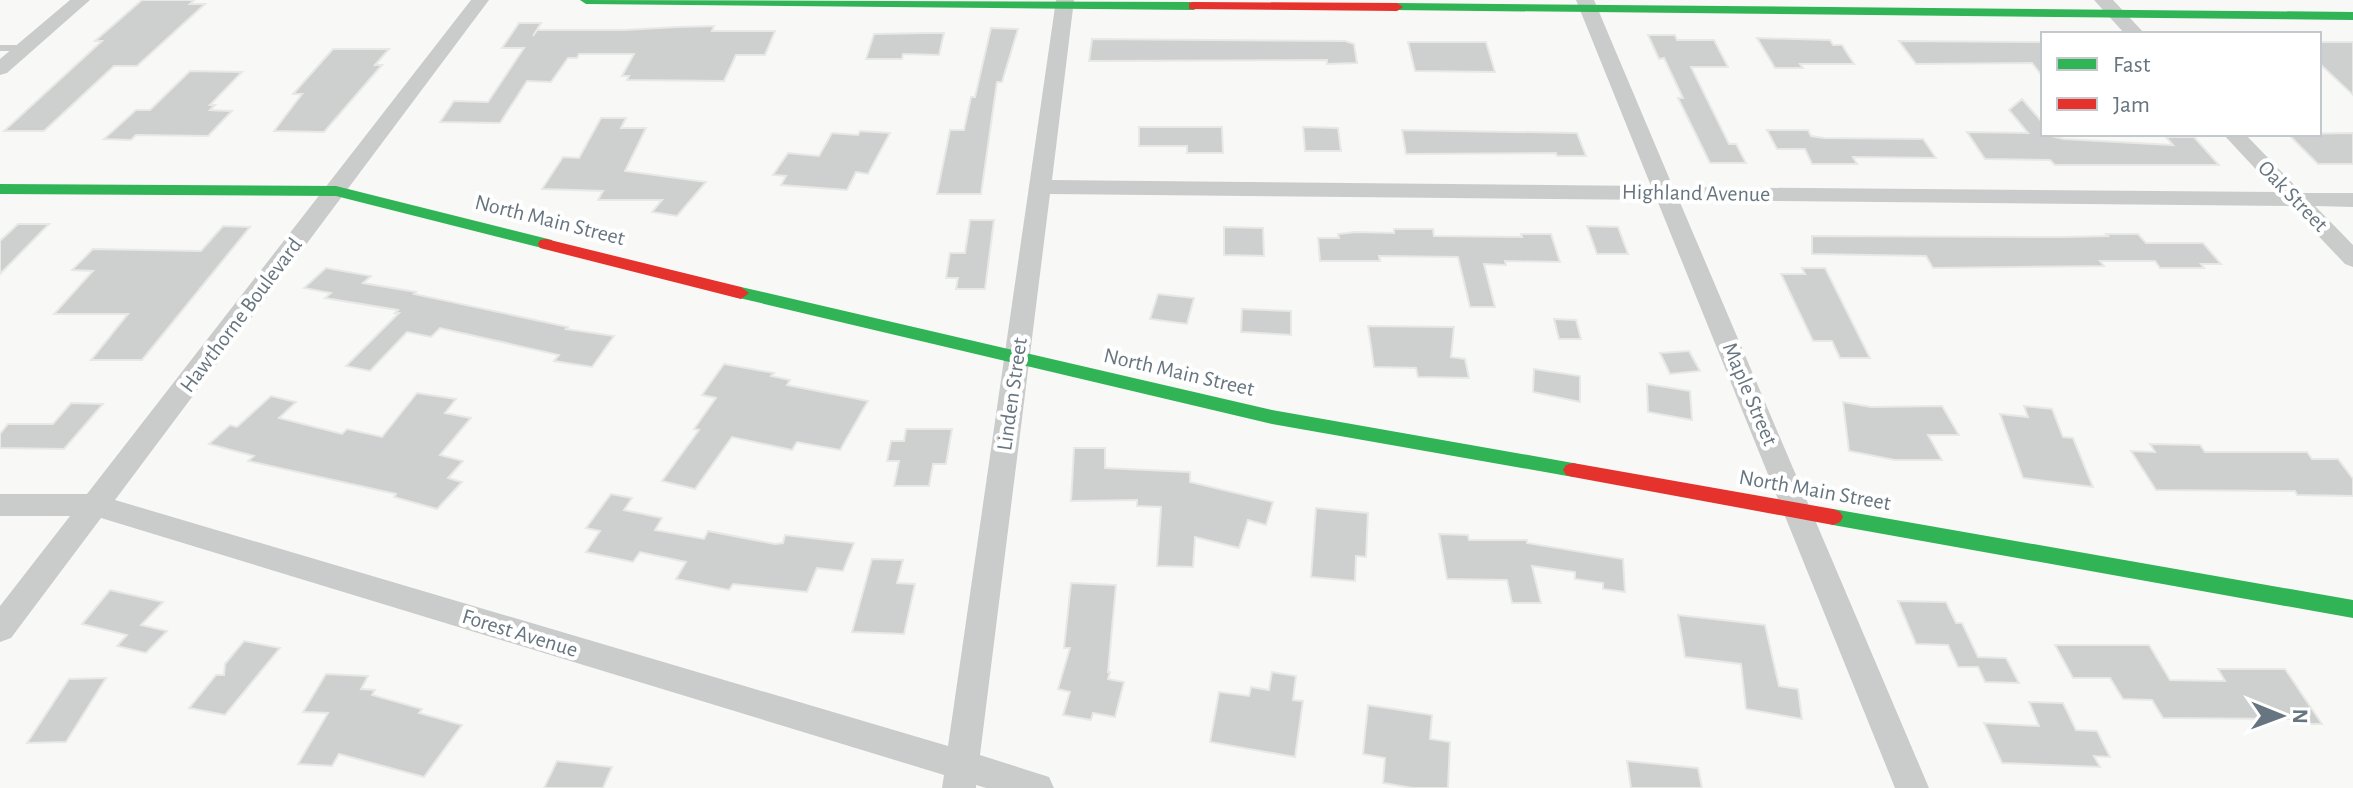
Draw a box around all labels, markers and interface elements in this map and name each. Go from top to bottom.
legend [2041,32,2321,136]
text: Fast [2113,53,2151,77]
text: Jam [2113,93,2150,117]
street label: Oak Street [2254,156,2332,236]
street label: Highland Avenue [1622,181,1770,205]
street label: North Main Street [473,191,627,249]
street label: Hawthorne Boulevard [176,234,306,396]
street label: Linden Street [993,336,1031,452]
street label: Maple Street [1718,339,1782,449]
street label: North Main Street [1102,344,1256,400]
street label: North Main Street [1737,466,1893,514]
street label: Forest Avenue [460,605,580,661]
north arrow [2241,676,2321,756]
text: N [2289,708,2311,724]

